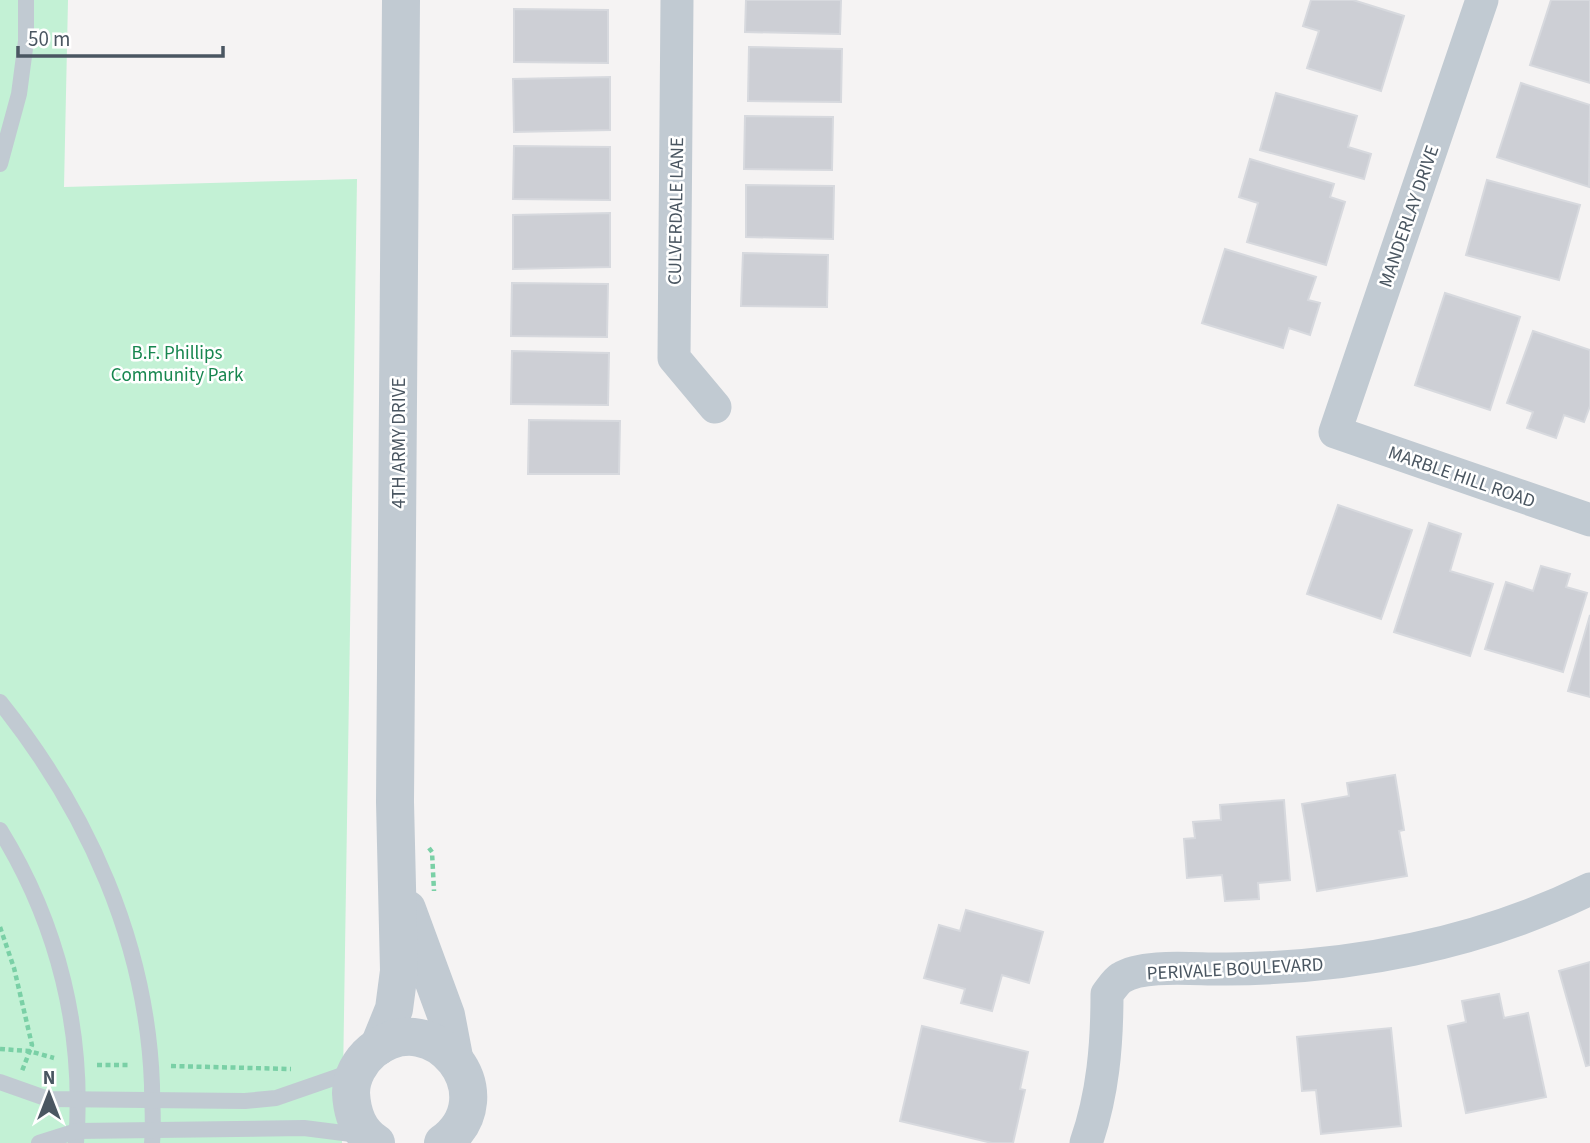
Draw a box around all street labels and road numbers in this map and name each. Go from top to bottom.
street label: CULVERDALE LANE [662,137,691,285]
street label: MANDERLAY DRIVE [1372,142,1446,291]
street label: 4TH ARMY DRIVE [386,378,413,508]
street label: MARBLE HILL ROAD [1384,440,1539,515]
street label: PERIVALE BOULEVARD [1146,951,1324,988]

